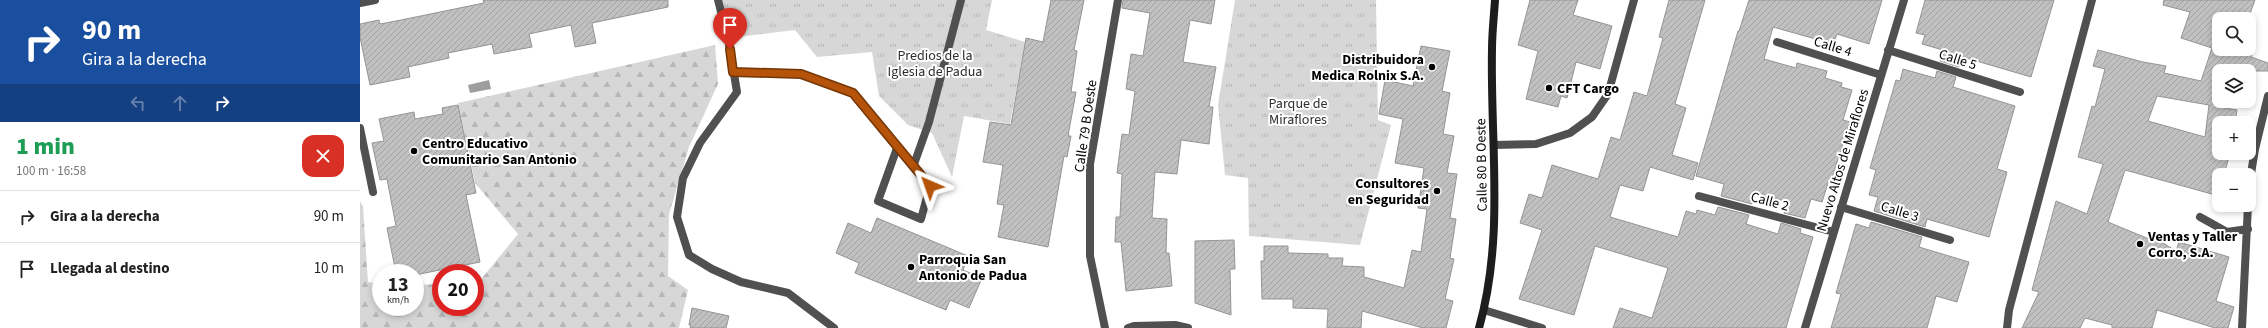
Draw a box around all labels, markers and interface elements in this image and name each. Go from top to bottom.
pin [713,8,747,49]
text: 90 m [82,10,141,50]
map controls [2212,12,2256,212]
button: search [2212,12,2256,56]
icon: arrive [719,14,741,36]
icon: right [16,16,68,68]
street label: Calle 4 [1811,32,1854,62]
street label: Calle 5 [1936,44,1979,75]
park label: Predios de la Iglesia de Padua [888,46,982,82]
text: Gira a la derecha [82,47,207,72]
place label: Distribuidora Medica Rolnix S.A. [1311,50,1424,86]
marker: Distribuidora Medica Rolnix S.A. [1427,62,1437,72]
button: layers [2212,64,2256,108]
street label: Calle 79 B Oeste [1070,79,1102,174]
place label: CFT Cargo [1557,79,1619,99]
marker: CFT Cargo [1544,83,1554,93]
street label: Nuevo Altos de Miraflores [1812,86,1874,234]
icon: left [127,92,149,114]
icon: ahead [169,92,191,114]
icon: right [211,92,233,114]
park label: Parque de Miraflores [1269,94,1328,130]
button: + [2212,116,2256,160]
street label: Calle 80 B Oeste [1471,118,1493,212]
text: 1 min [16,129,75,164]
place label: Centro Educativo Comunitario San Antonio [422,134,577,170]
button: close [302,135,344,177]
marker: Centro Educativo Comunitario San Antonio [409,146,419,156]
text: 100 m · 16:58 [16,162,86,180]
position arrow [909,165,951,207]
button: − [2212,168,2256,212]
place label: Consultores en Seguridad [1348,174,1429,210]
marker: Consultores en Seguridad [1432,186,1442,196]
street label: Calle 2 [1748,187,1791,217]
street label: Calle 3 [1878,197,1921,227]
icon: right [16,206,38,228]
text: Gira a la derecha [50,206,160,227]
text: 90 m [314,206,344,227]
place label: Ventas y Taller Corro, S.A. [2147,227,2238,263]
marker: Ventas y Taller Corro, S.A. [2135,239,2145,249]
place label: Parroquia San Antonio de Padua [918,250,1027,286]
icon: arrive [16,258,38,280]
text: Llegada al destino [50,258,170,279]
text: 10 m [314,258,344,279]
marker: Parroquia San Antonio de Padua [906,262,916,272]
speed limit sign: 20 [432,264,484,316]
text: 13 [387,271,409,299]
text: km/h [387,293,409,307]

